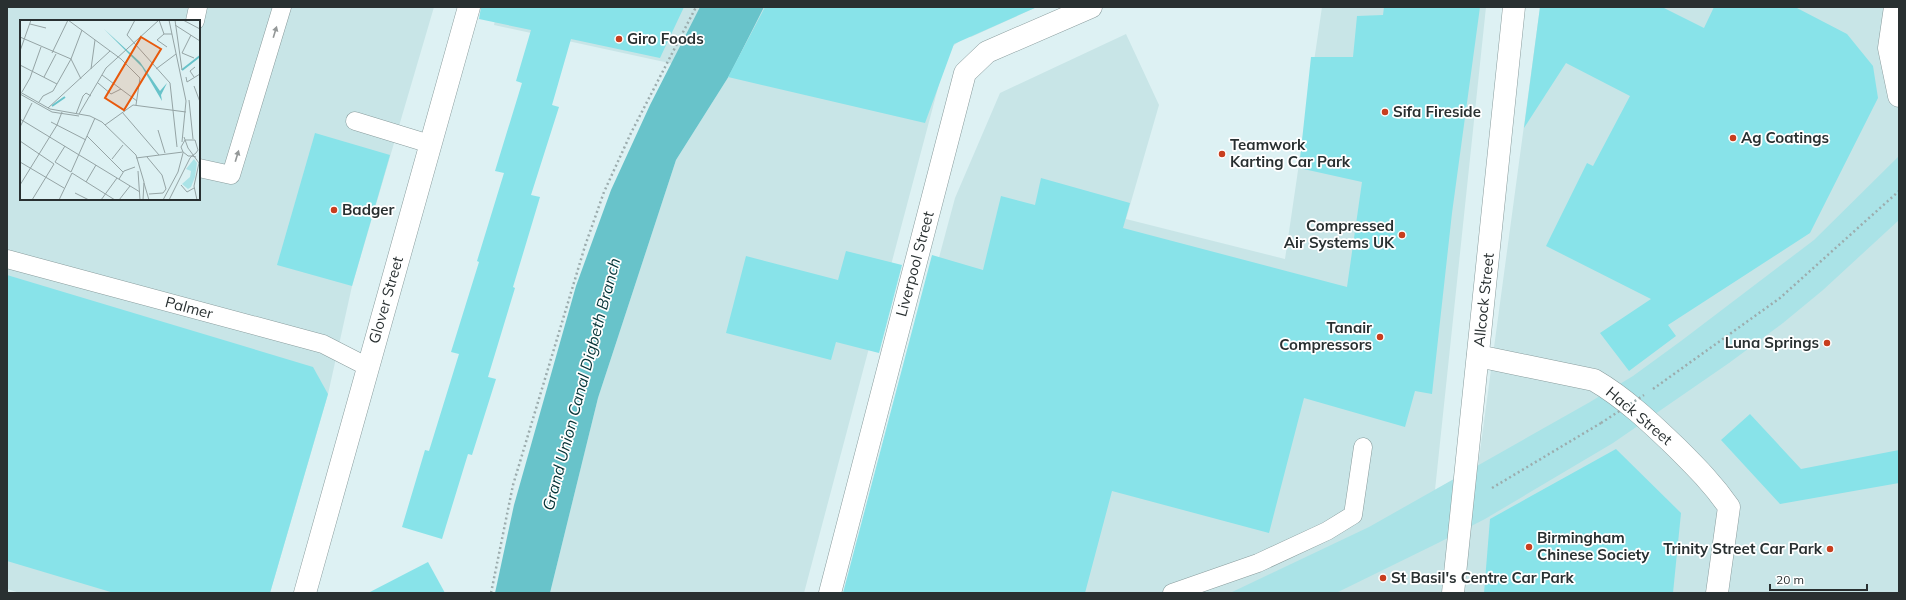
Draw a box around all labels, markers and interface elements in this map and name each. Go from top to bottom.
inset map [20,20,200,200]
one-way arrow [272,26,278,38]
place label: Giro Foods [627,29,704,48]
marker: Giro Foods [614,34,624,44]
place label: Sifa Fireside [1393,102,1481,121]
marker: Sifa Fireside [1380,107,1390,117]
place label: Ag Coatings [1741,128,1829,147]
marker: Ag Coatings [1728,133,1738,143]
place label: Teamwork Karting Car Park [1230,135,1351,171]
marker: Teamwork Karting Car Park [1217,149,1227,159]
one-way arrow [234,150,240,162]
place label: Badger [342,200,395,219]
marker: Badger [329,205,339,215]
street label: Liverpool Street [891,209,938,319]
place label: Compressed Air Systems UK [1284,216,1395,252]
marker: Compressed Air Systems UK [1397,230,1407,240]
street label: Allcock Street [1469,252,1498,348]
street label: Glover Street [364,254,407,346]
water label: Grand Union Canal Digbeth Branch [538,255,624,513]
street label: Palmer [163,292,216,323]
place label: Tanair Compressors [1279,318,1372,354]
marker: Tanair Compressors [1375,332,1385,342]
place label: Luna Springs [1725,333,1819,352]
marker: Luna Springs [1822,338,1832,348]
street label: Hack Street [1602,382,1676,449]
place label: Birmingham Chinese Society [1537,528,1650,564]
place label: Trinity Street Car Park [1663,539,1823,558]
marker: Birmingham Chinese Society [1524,542,1534,552]
marker: Trinity Street Car Park [1825,544,1835,554]
scale bar [1770,566,1867,592]
place label: St Basil's Centre Car Park [1391,568,1575,587]
text: 20 m [1776,572,1804,587]
marker: St Basil's Centre Car Park [1378,573,1388,583]

